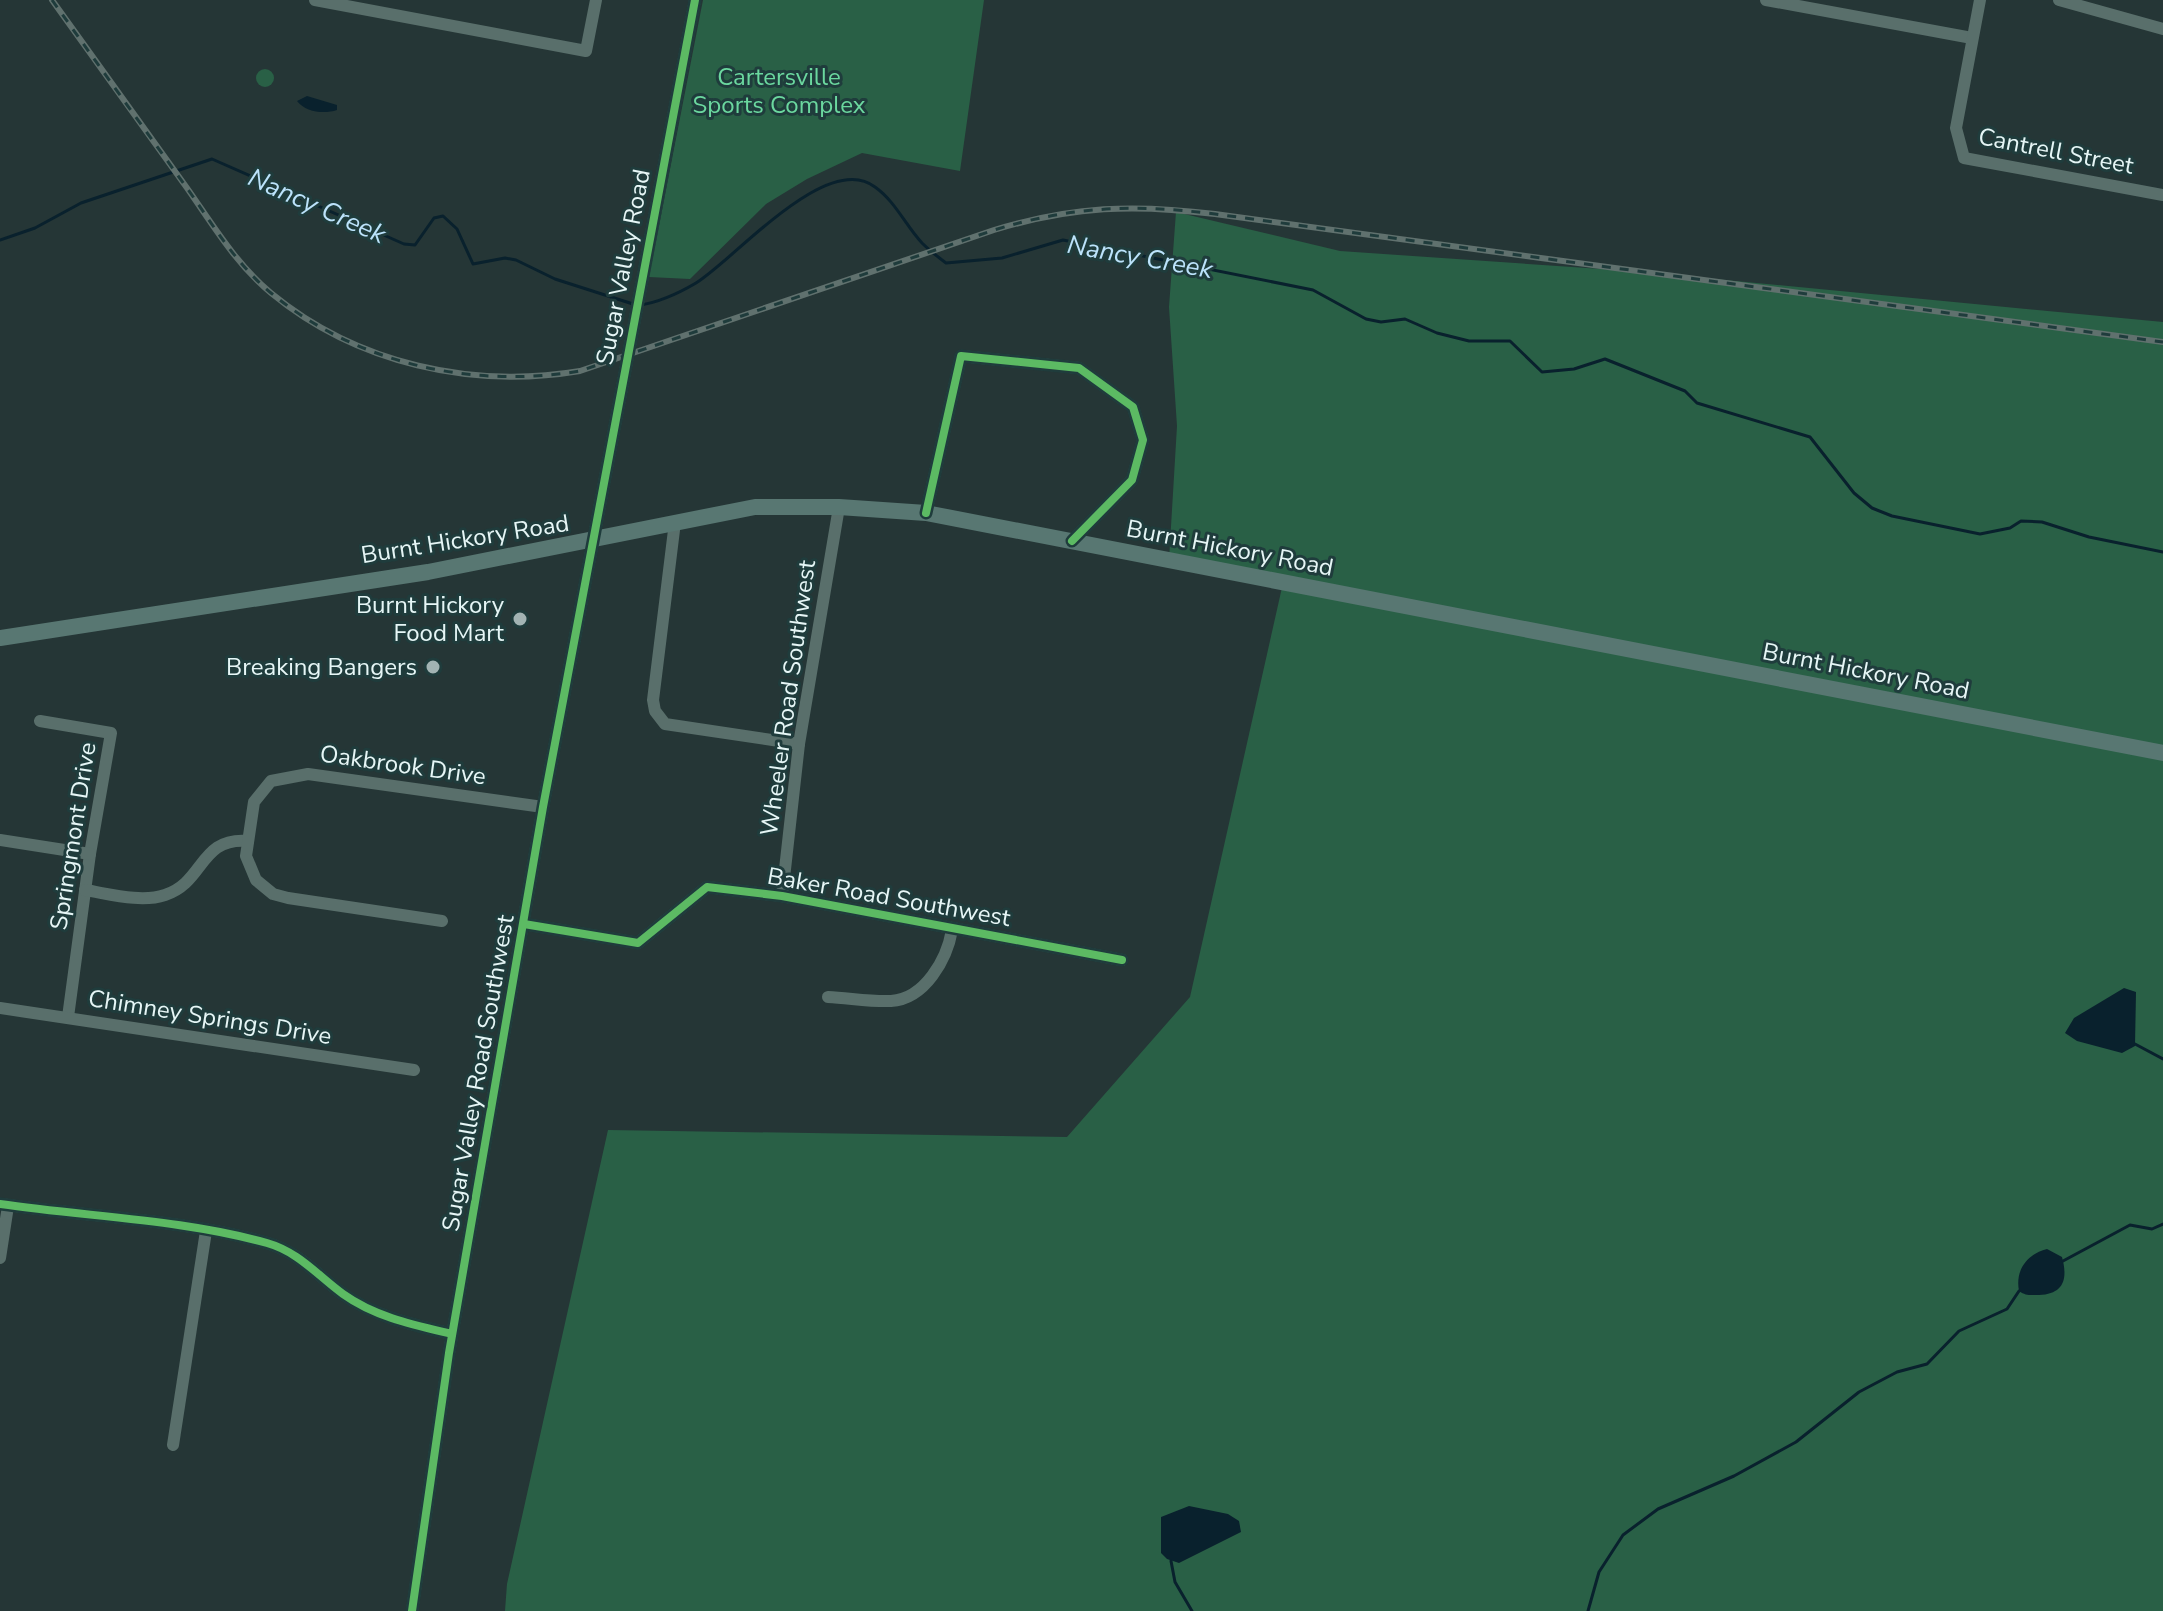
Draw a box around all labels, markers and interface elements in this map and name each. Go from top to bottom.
park label: Cartersville Sports Complex [693,61,866,121]
street label: Cantrell Street [1976,120,2137,182]
water label: Nancy Creek [243,160,392,252]
street label: Sugar Valley Road [588,166,658,368]
water label: Nancy Creek [1064,227,1217,287]
street label: Burnt Hickory Road [359,507,571,571]
street label: Burnt Hickory Road [1124,512,1336,584]
street label: Wheeler Road Southwest [753,557,823,838]
place label: Burnt Hickory Food Mart [356,589,505,649]
marker: Burnt Hickory Food Mart [511,610,529,628]
street label: Burnt Hickory Road [1760,635,1972,707]
place label: Breaking Bangers [226,651,417,683]
marker: Breaking Bangers [424,658,442,676]
street label: Oakbrook Drive [318,738,488,792]
street label: Springmont Drive [42,740,104,932]
street label: Baker Road Southwest [765,860,1014,934]
street label: Sugar Valley Road Southwest [434,912,522,1234]
street label: Chimney Springs Drive [86,982,334,1052]

